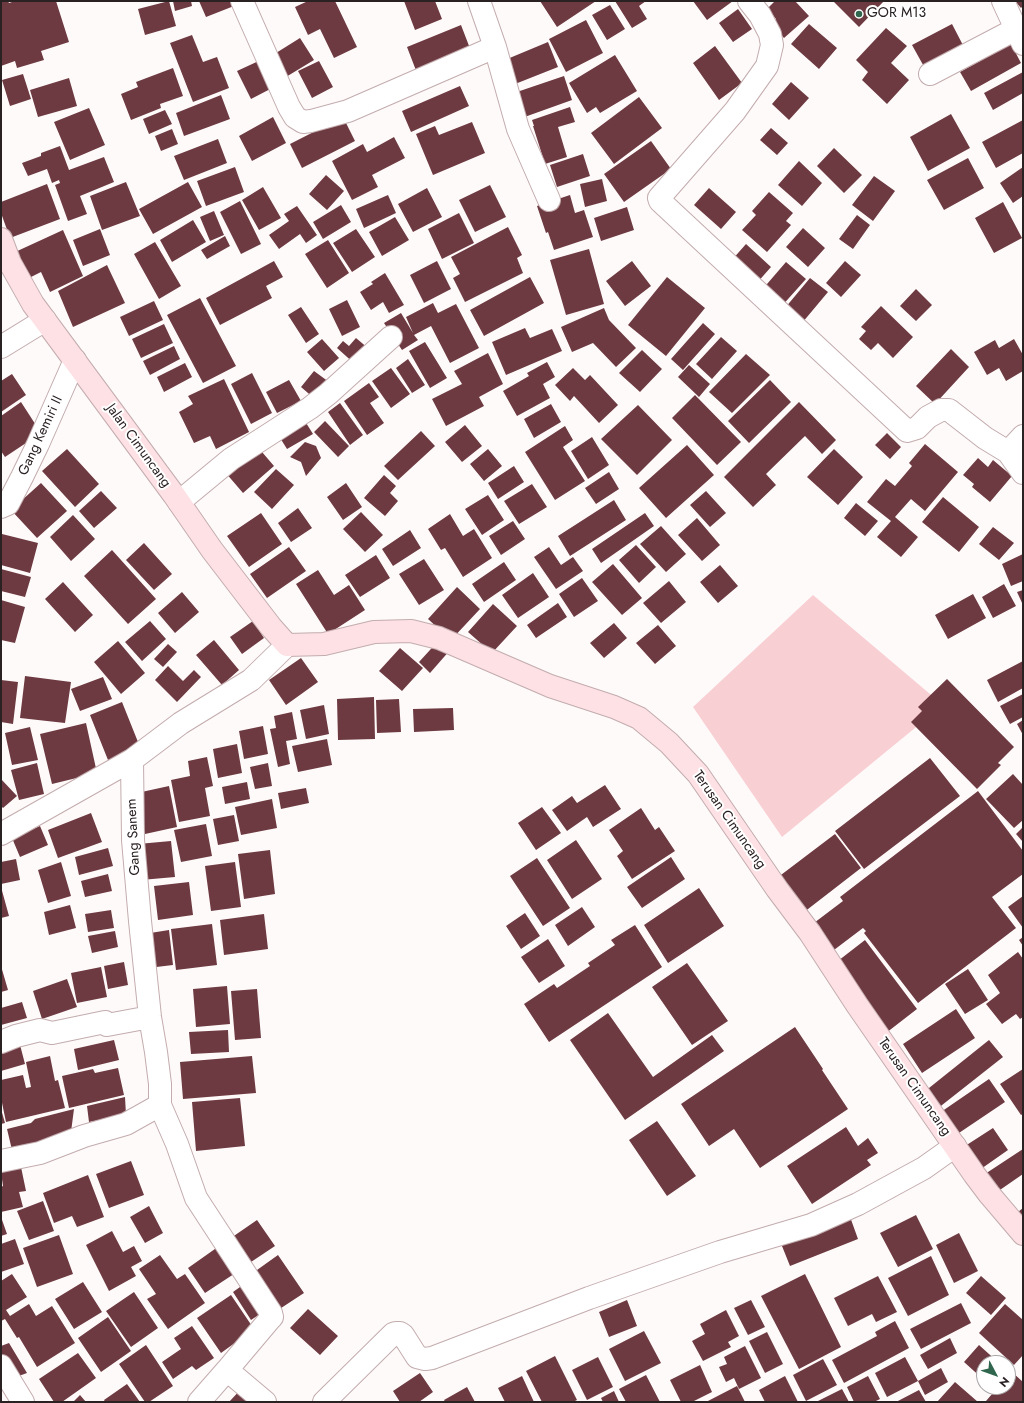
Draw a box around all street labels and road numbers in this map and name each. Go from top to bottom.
street label: Gang Kemiri II [15,394,67,478]
street label: Jalan Cimuncang [102,401,174,491]
street label: Terusan Cimuncang [689,768,769,872]
street label: Gang Sanem [124,798,144,876]
street label: Terusan Cimuncang [874,1035,954,1139]

